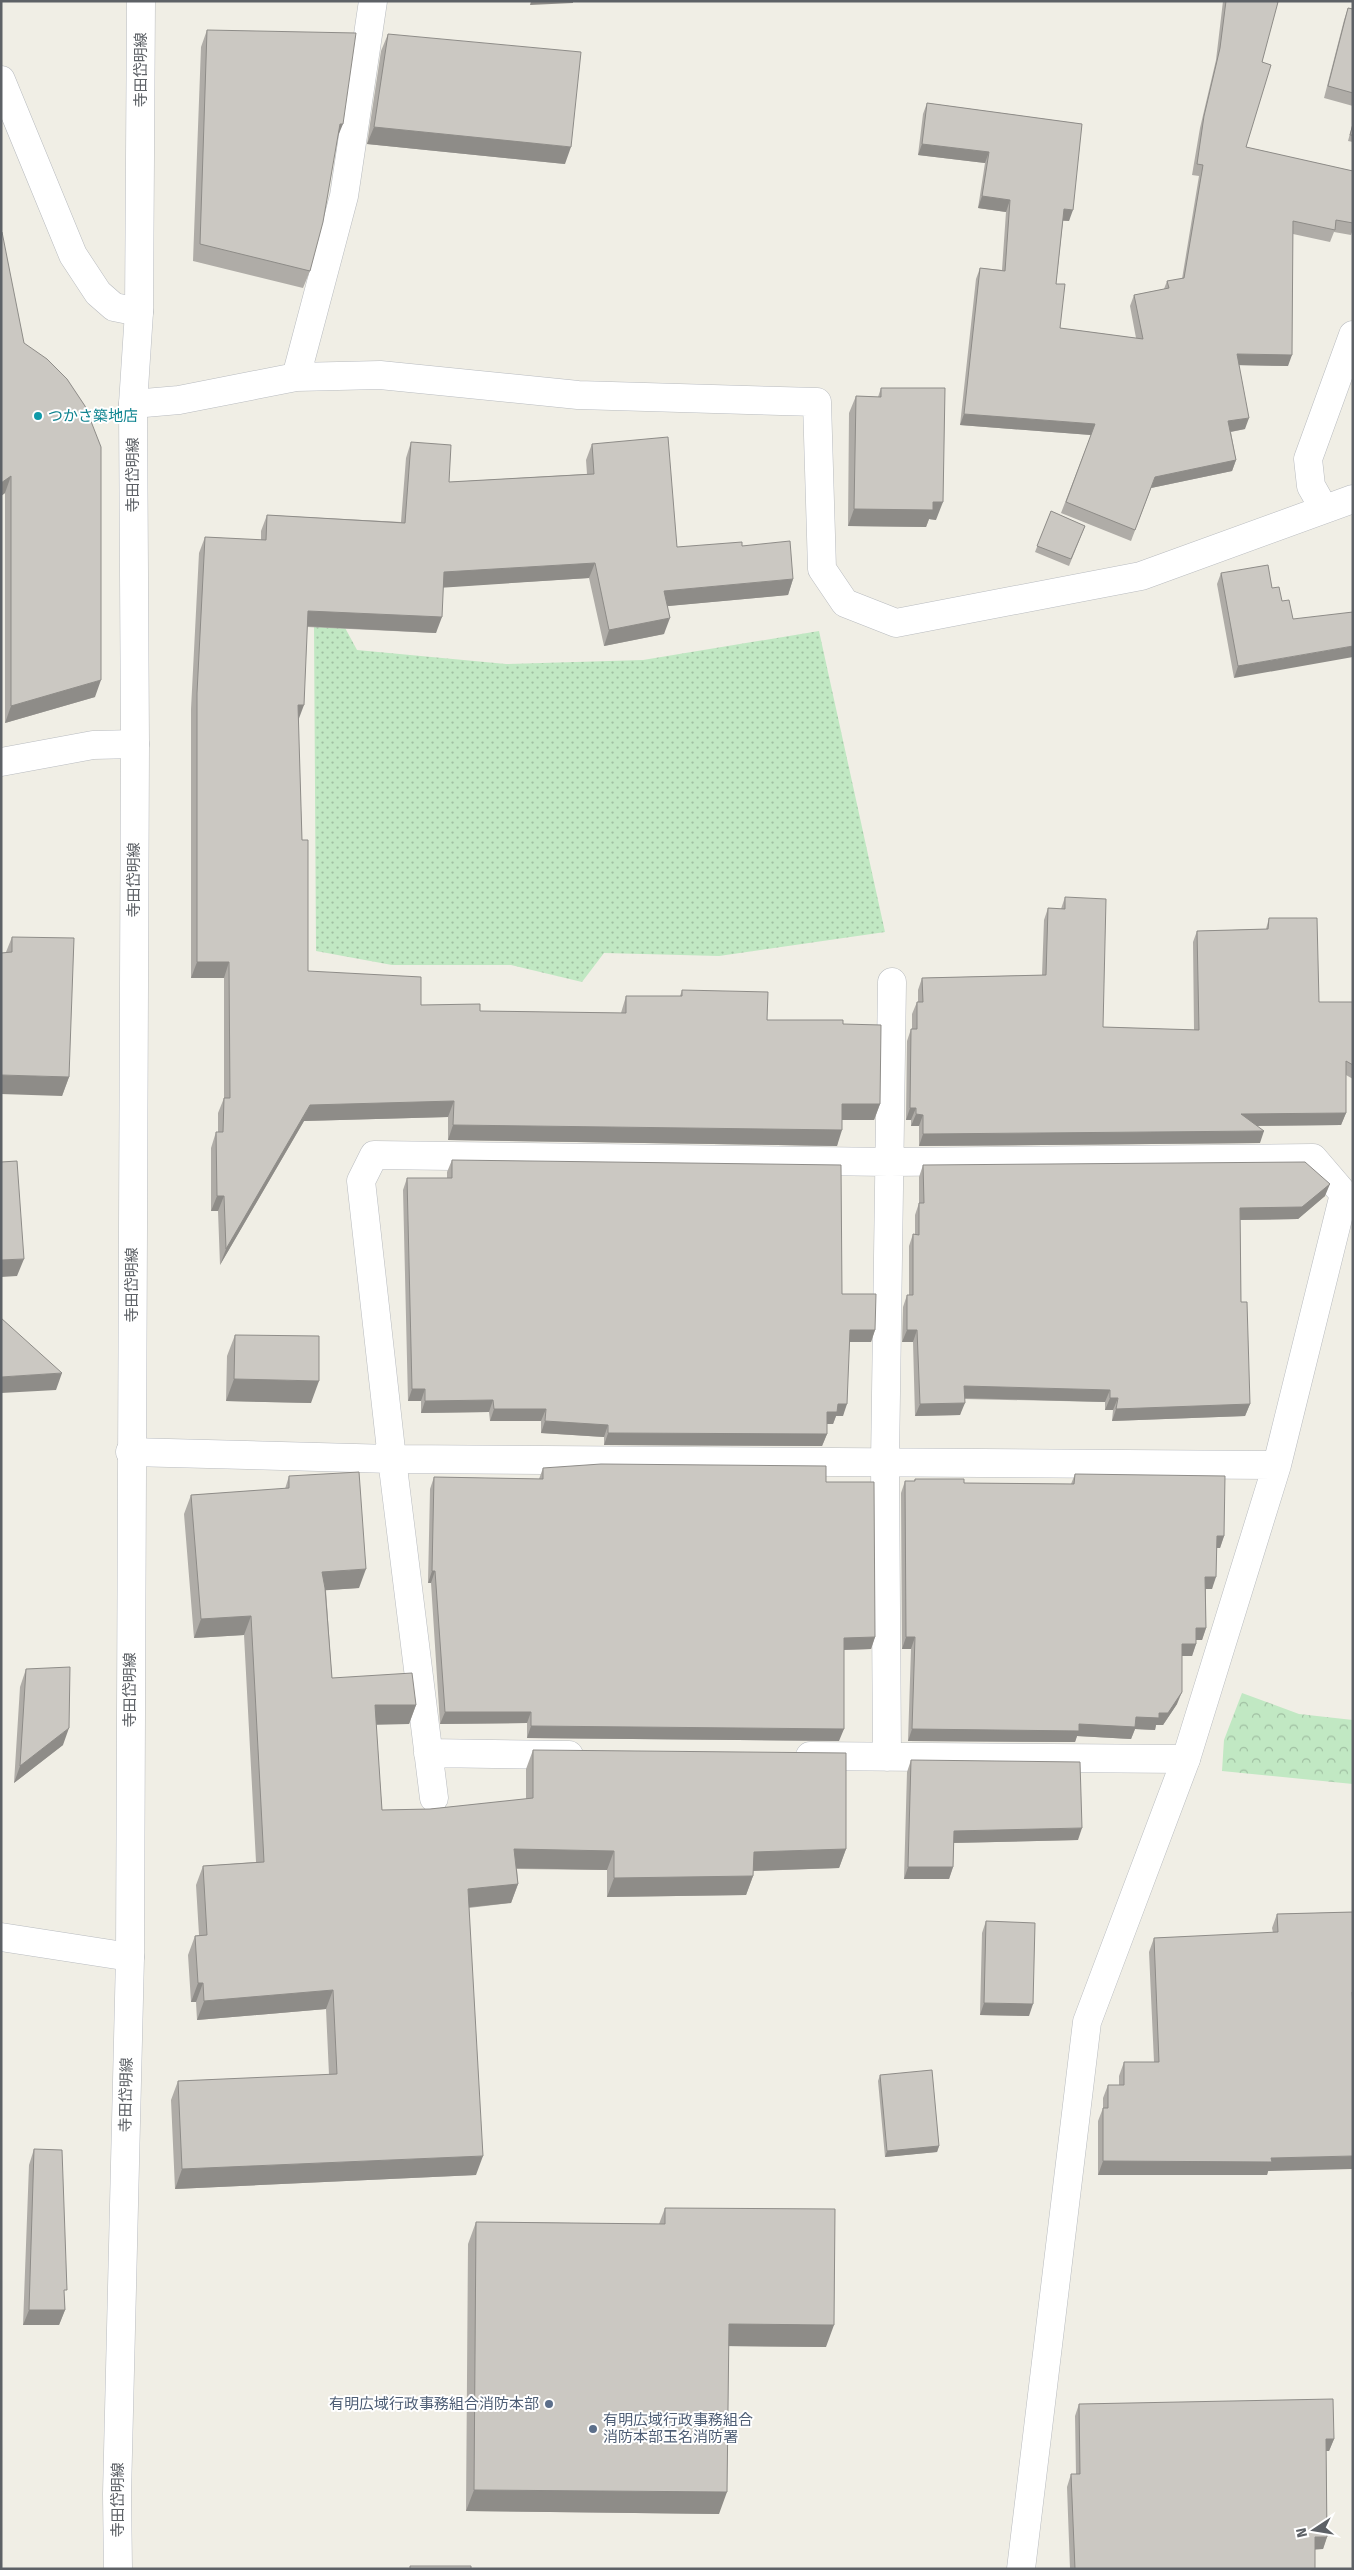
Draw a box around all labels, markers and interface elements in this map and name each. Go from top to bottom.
street label: 寺田岱明線 [132,32,150,108]
place label: つかさ築地店 [48,407,138,425]
marker: つかさ築地店 [32,410,44,422]
street label: 寺田岱明線 [124,437,142,513]
street label: 寺田岱明線 [125,842,143,918]
street label: 寺田岱明線 [123,1247,141,1323]
street label: 寺田岱明線 [121,1652,139,1728]
street label: 寺田岱明線 [116,2057,136,2133]
place label: 有明広域行政事務組合消防本部 [329,2395,539,2413]
marker: 有明広域行政事務組合消防本部 [543,2398,555,2410]
place label: 有明広域行政事務組合 消防本部玉名消防署 [603,2411,753,2446]
marker: 有明広域行政事務組合 消防本部玉名消防署 [587,2423,599,2435]
street label: 寺田岱明線 [109,2462,127,2538]
north arrow [1289,2505,1339,2555]
text: N [1292,2526,1311,2539]

